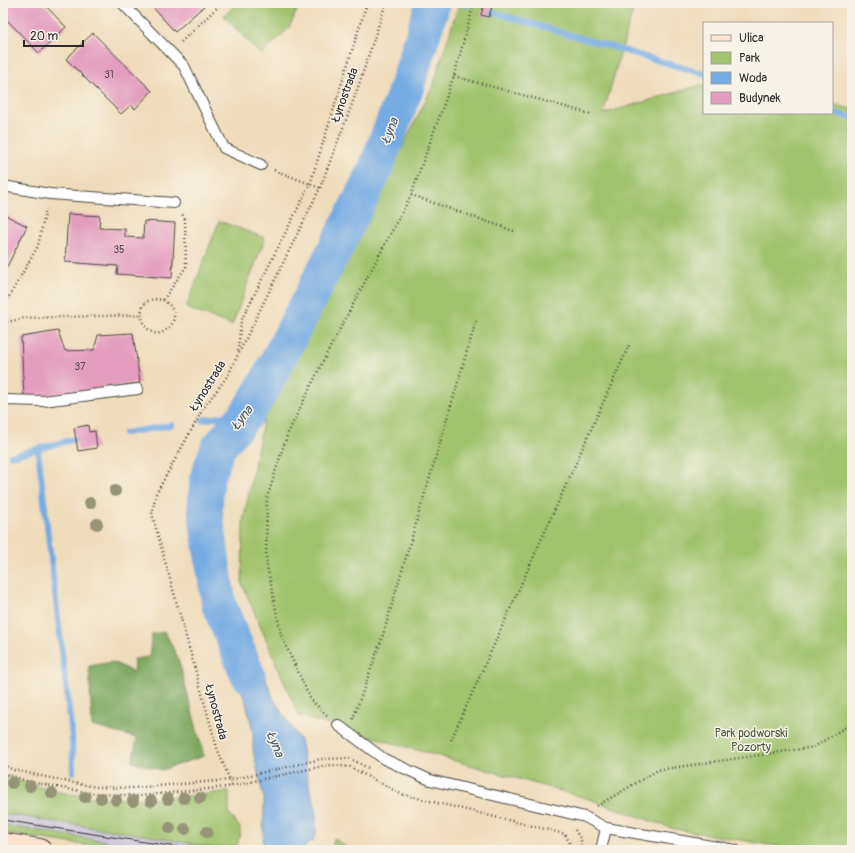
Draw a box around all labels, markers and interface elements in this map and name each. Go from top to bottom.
scale bar [24,22,83,48]
legend [703,22,833,114]
text: 20 m [30,29,59,44]
text: Ulica [739,31,764,46]
text: Park [739,51,760,66]
street label: Łynostrada [328,65,362,125]
house number: 31 [104,69,114,81]
text: Woda [739,71,768,86]
text: Budynek [739,91,781,106]
water label: Łyna [378,115,403,146]
house number: 35 [114,244,125,256]
street label: Łynostrada [186,358,230,415]
house number: 37 [75,361,86,373]
water label: Łyna [228,402,257,433]
street label: Łynostrada [201,682,231,742]
park label: Park podworski Pozorty [715,726,787,755]
water label: Łyna [263,729,288,760]

